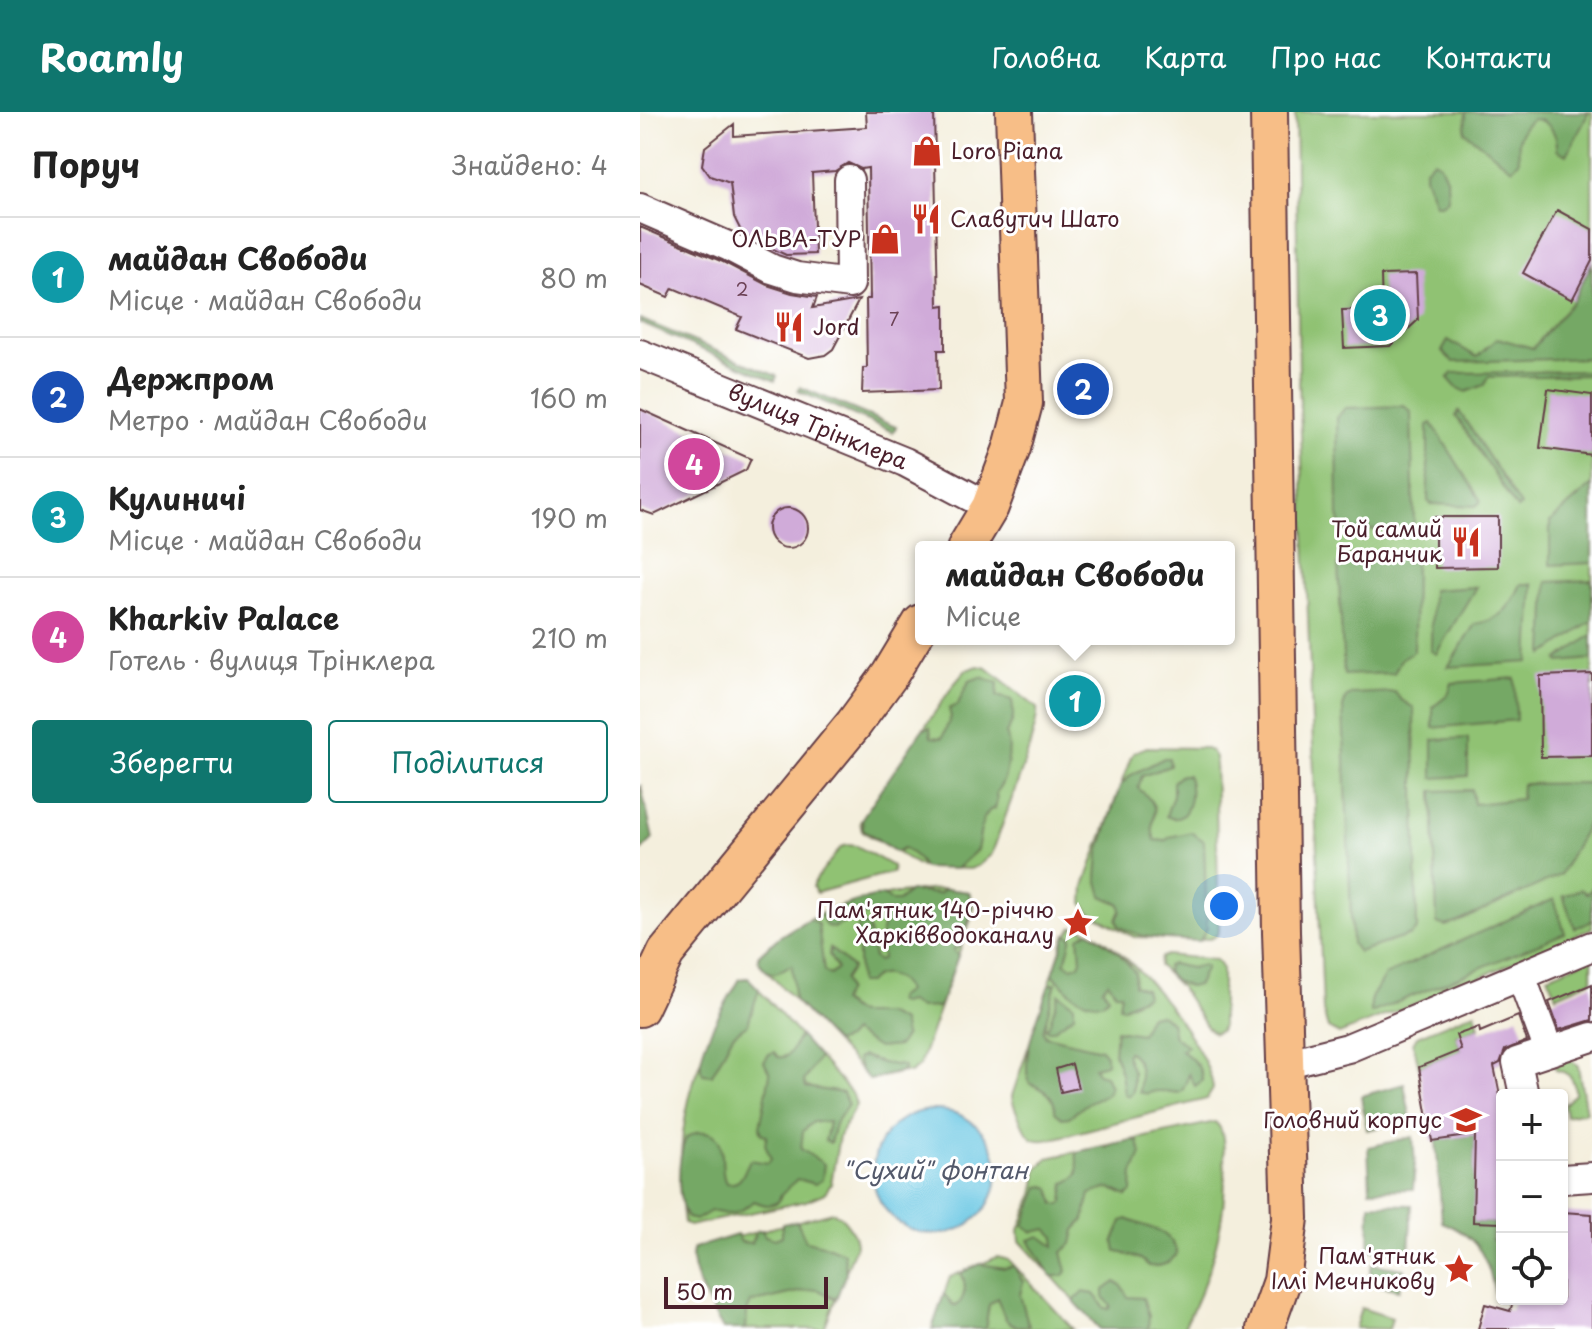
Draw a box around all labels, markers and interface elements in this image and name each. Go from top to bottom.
text: Roamly [40,28,184,85]
text: Головна [991,35,1100,78]
text: Карта [1144,35,1226,78]
text: Про нас [1270,35,1381,78]
text: Контакти [1425,35,1552,78]
place label: Loro Piana [951,133,1063,166]
shop icon: Loro Piana [910,134,944,168]
text: Поруч [32,138,140,190]
text: Знайдено: 4 [452,145,608,184]
place label: Славутич Шато [950,201,1119,234]
restaurant icon: Славутич Шато [909,202,943,236]
place label: ОЛЬВА-ТУР [731,221,861,254]
shop icon: ОЛЬВА-ТУР [868,222,902,256]
text: майдан Свободи [108,235,368,280]
text: 1 [52,258,64,297]
text: 80 m [540,258,608,297]
house number: 2 [736,275,748,302]
text: Місце · майдан Свободи [108,280,422,319]
pin: 3 [1354,285,1406,345]
house number: 7 [889,305,899,332]
place label: Jord [813,309,860,342]
restaurant icon: Jord [772,310,806,344]
text: Держпром [108,355,275,400]
pin: 2 [1057,359,1109,419]
street label: вулиця Трінклера [724,374,914,477]
text: 2 [49,378,67,417]
text: 160 m [530,378,608,417]
text: Метро · майдан Свободи [108,400,428,439]
pin: 4 [668,434,720,494]
text: Кулиничі [108,475,246,520]
text: 3 [49,498,67,537]
text: 190 m [531,498,608,537]
place label: Той самий Баранчик [1331,511,1443,569]
text: Місце · майдан Свободи [108,520,422,559]
restaurant icon: Той самий Баранчик [1449,525,1483,559]
popup [915,541,1235,645]
text: майдан Свободи [945,551,1205,596]
text: Kharkiv Palace [108,595,339,640]
text: Місце [945,596,1021,635]
text: 4 [49,618,67,657]
text: 210 m [531,618,608,657]
text: Готель · вулиця Трінклера [108,640,435,679]
pin: 1 [1049,671,1101,731]
button: Зберегти [32,720,312,803]
button: Поділитися [328,720,608,803]
your location [1204,886,1244,926]
place label: Пам'ятник 140-річчю Харківводоканалу [817,892,1054,950]
place icon: Пам'ятник 140-річчю Харківводоканалу [1061,906,1095,940]
map controls [1496,1089,1568,1305]
button: + [1496,1089,1568,1161]
place label: Головний корпус [1263,1102,1442,1135]
school or university icon: Головний корпус [1449,1103,1483,1137]
water label: "Сухий" фонтан [842,1151,1030,1187]
button: − [1496,1161,1568,1233]
button: locate [1496,1233,1568,1305]
place label: Пам'ятник Іллі Мечникову [1271,1238,1436,1296]
place icon: Пам'ятник Іллі Мечникову [1442,1252,1476,1286]
scale bar [664,1273,828,1309]
text: 50 m [676,1274,733,1307]

